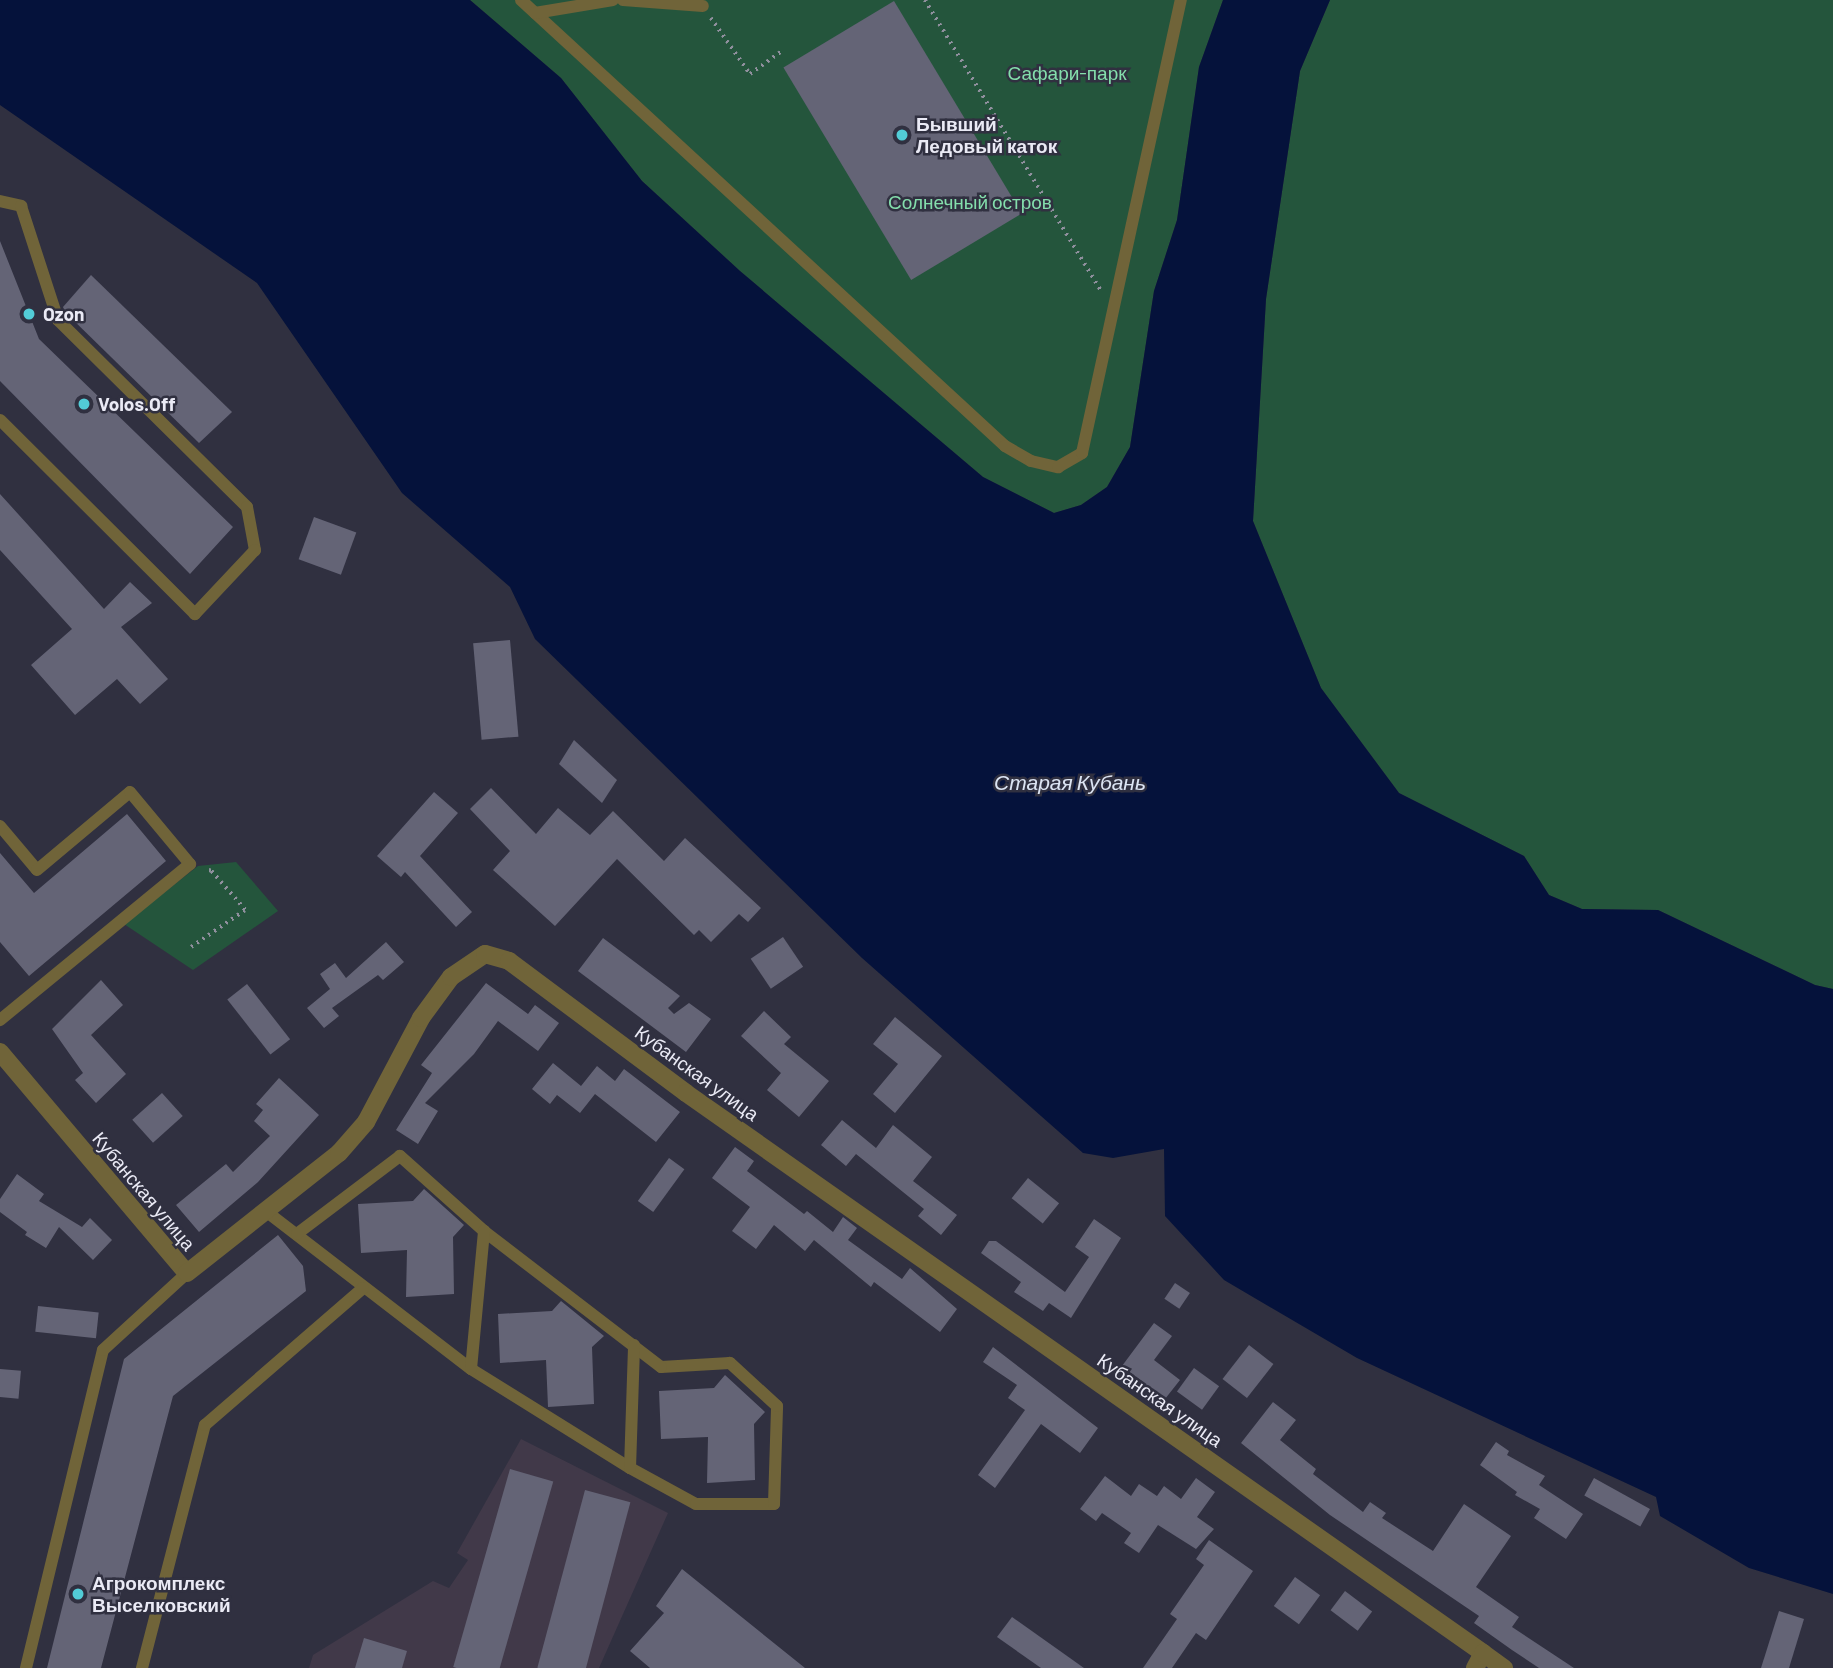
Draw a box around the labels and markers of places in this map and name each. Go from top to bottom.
place label: Бывший Ледовый каток [916,113,1057,157]
marker: Бывший Ледовый каток [894,127,910,143]
place label: Ozon [43,303,85,325]
marker: Ozon [21,306,37,322]
place label: Volos.Off [98,393,176,415]
marker: Volos.Off [76,396,92,412]
place label: Агрокомплекс Выселковский [92,1572,231,1616]
marker: Агрокомплекс Выселковский [70,1586,86,1602]

